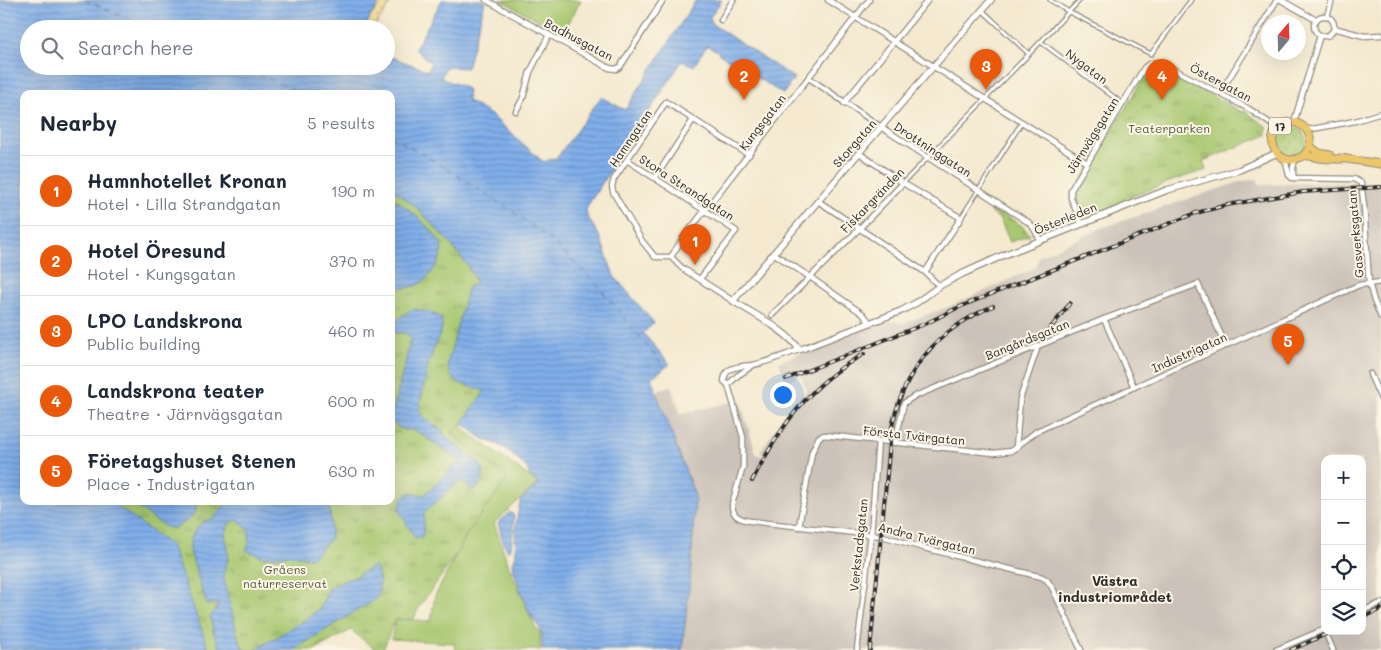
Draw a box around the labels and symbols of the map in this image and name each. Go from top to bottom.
street label: Badhusgatan [542,14,616,64]
north arrow [1261,15,1306,60]
street label: Nygatan [1063,45,1111,87]
pin: 3 [970,49,1002,90]
pin: 2 [728,59,760,100]
pin: 4 [1146,59,1178,100]
street label: Östergatan [1187,59,1255,105]
street label: Kungsgatan [735,91,789,153]
street label: Järnvägsgatan [1062,94,1122,176]
street label: Hamngatan [605,106,655,170]
street label: Storgatan [829,115,879,171]
street label: Drottninggatan [891,118,975,180]
road number: 17 [1269,118,1291,134]
park label: Teaterparken [1128,120,1210,136]
street label: Stora Strandgatan [636,150,738,224]
street label: Fiskargränden [837,164,907,236]
street label: Gasverksgatan [1343,189,1367,279]
street label: Österleden [1031,198,1099,238]
pin: 1 [679,224,711,265]
street label: Bangårdsgatan [983,315,1071,363]
pin: 5 [1272,324,1304,365]
street label: Industrigatan [1149,328,1229,376]
your location [770,382,796,408]
street label: Första Tvärgatan [862,422,966,448]
street label: Verkstadsgatan [845,498,871,592]
street label: Andra Tvärgatan [877,518,977,558]
park label: Gråens naturreservat [243,561,327,591]
district label: Västra industriområdet [1058,571,1172,606]

